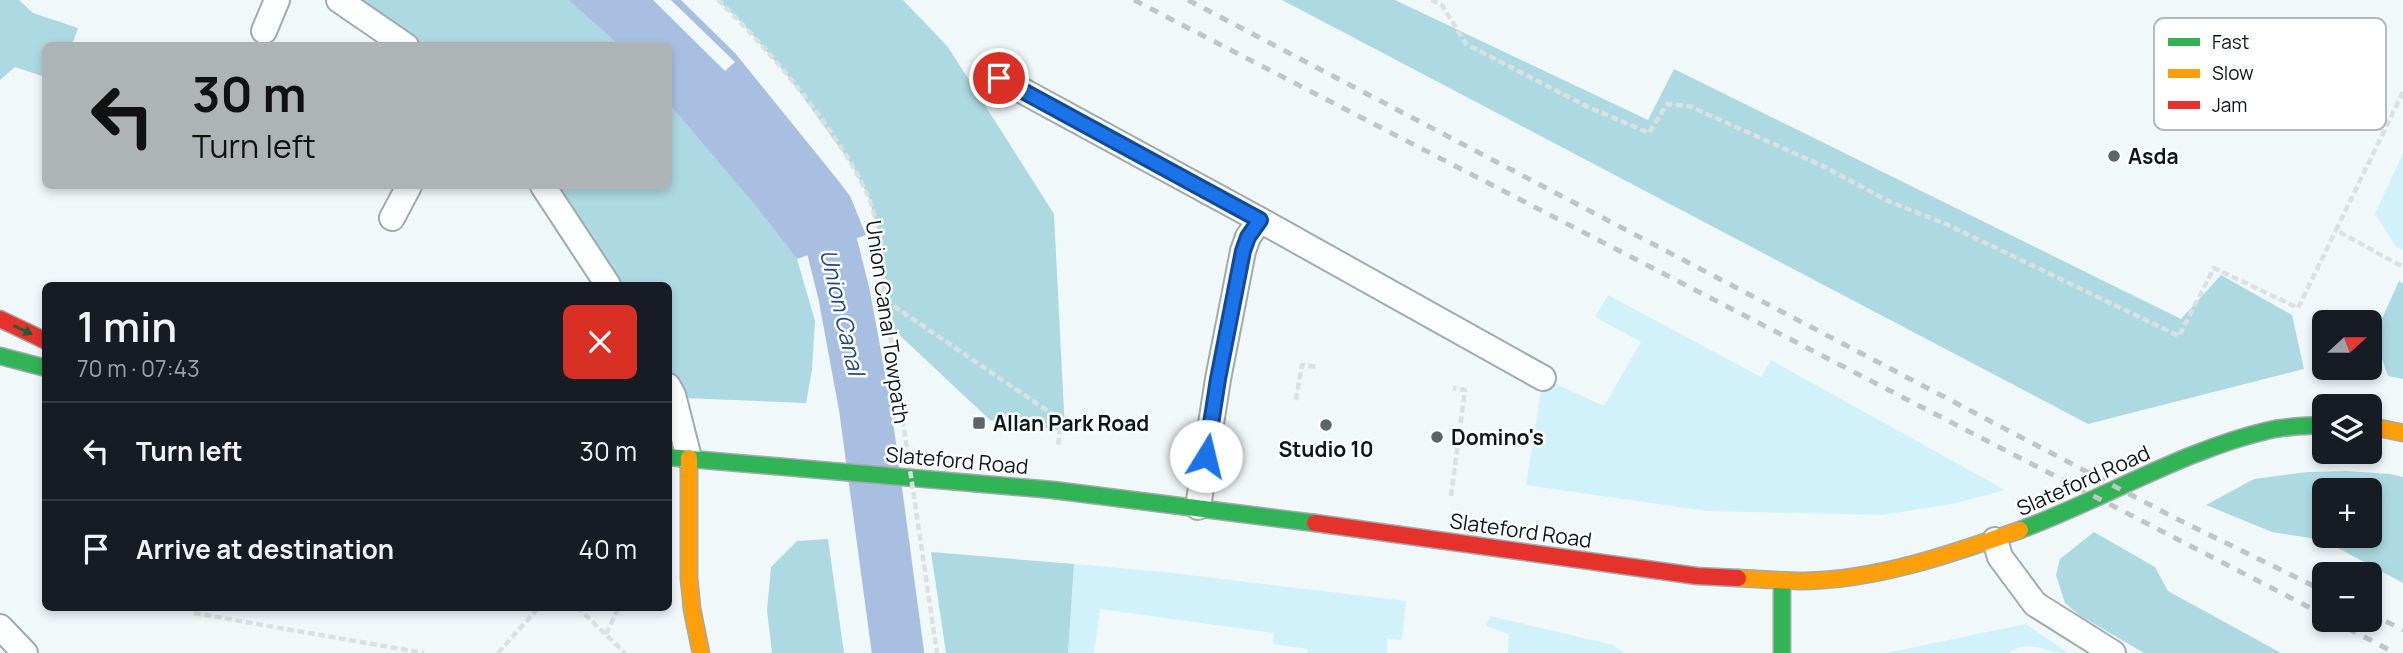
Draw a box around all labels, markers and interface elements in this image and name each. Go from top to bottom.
legend [2154,18,2386,130]
text: Fast [2212,29,2249,55]
pin [969,48,1029,108]
icon: arrive [980,59,1018,97]
text: 30 m [192,60,307,127]
text: Slow [2212,60,2254,86]
icon: left [77,70,168,161]
text: Jam [2212,92,2247,118]
text: Turn left [192,124,316,168]
place label: Asda [2128,142,2179,170]
marker: Asda [2106,148,2122,164]
street label: Union Canal Towpath [860,218,916,426]
water label: Union Canal [813,246,874,381]
text: 1 min [77,297,177,355]
button: close [563,305,637,379]
north arrow [2312,310,2382,380]
map controls [2312,310,2382,632]
one-way arrow [13,325,33,336]
text: 70 m · 07:43 [77,352,200,384]
button: layers [2312,394,2382,464]
place label: Allan Park Road [993,409,1149,437]
marker: Allan Park Road [971,415,987,431]
marker: Studio 10 [1318,417,1334,433]
position arrow [1169,419,1243,493]
place label: Domino's [1451,423,1544,451]
marker: Domino's [1429,429,1445,445]
icon: left [77,432,115,470]
text: Turn left [136,433,243,469]
text: 30 m [580,433,637,469]
place label: Studio 10 [1278,435,1374,463]
street label: Slateford Road [2012,438,2154,522]
street label: Slateford Road [885,440,1029,480]
button: + [2312,478,2382,548]
street label: Slateford Road [1448,506,1594,554]
icon: arrive [77,530,115,568]
text: Arrive at destination [136,531,394,567]
text: 40 m [579,531,637,567]
button: − [2312,562,2382,632]

